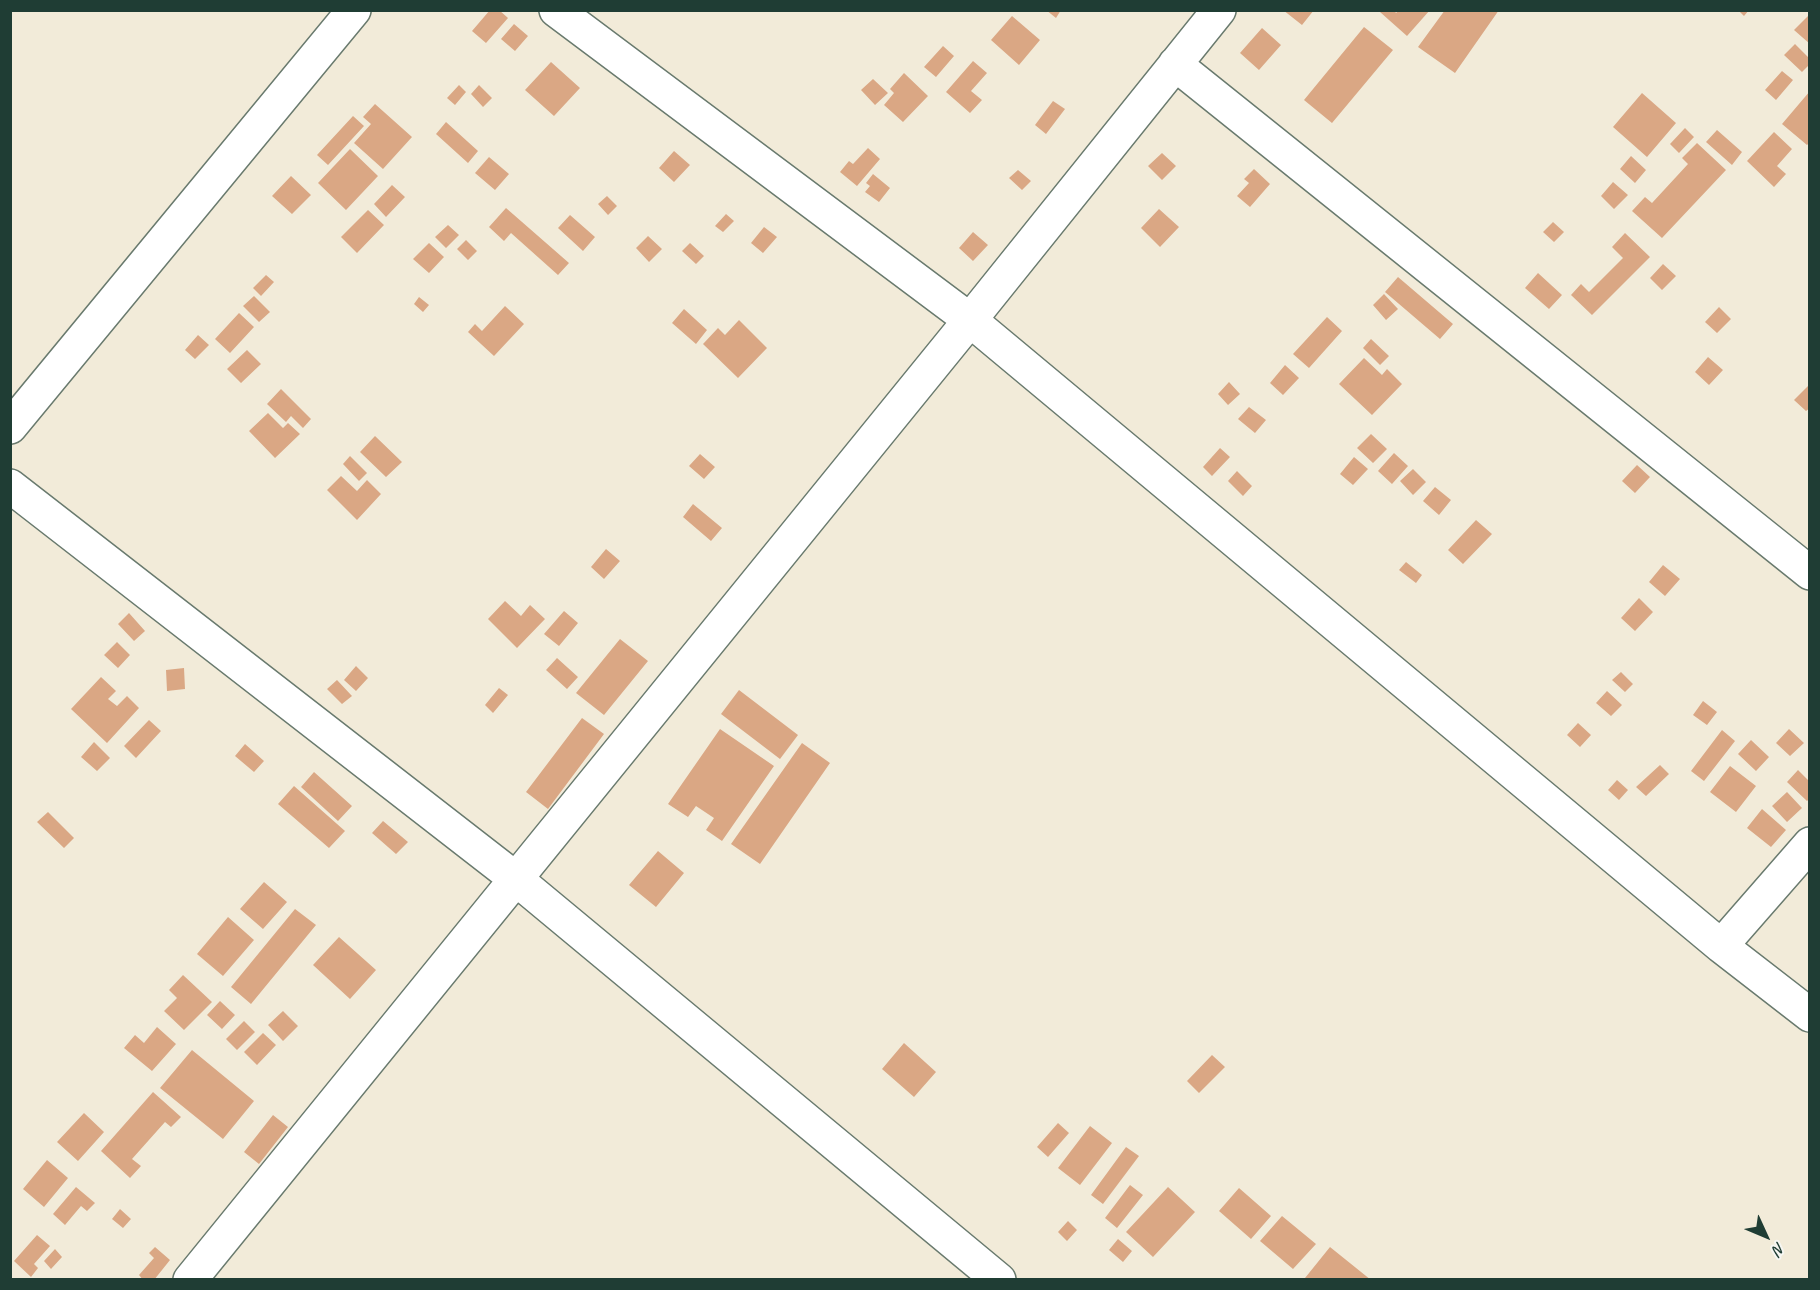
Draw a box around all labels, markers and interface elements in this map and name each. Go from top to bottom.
north arrow [1736,1206,1796,1266]
text: N [1768,1238,1790,1259]

